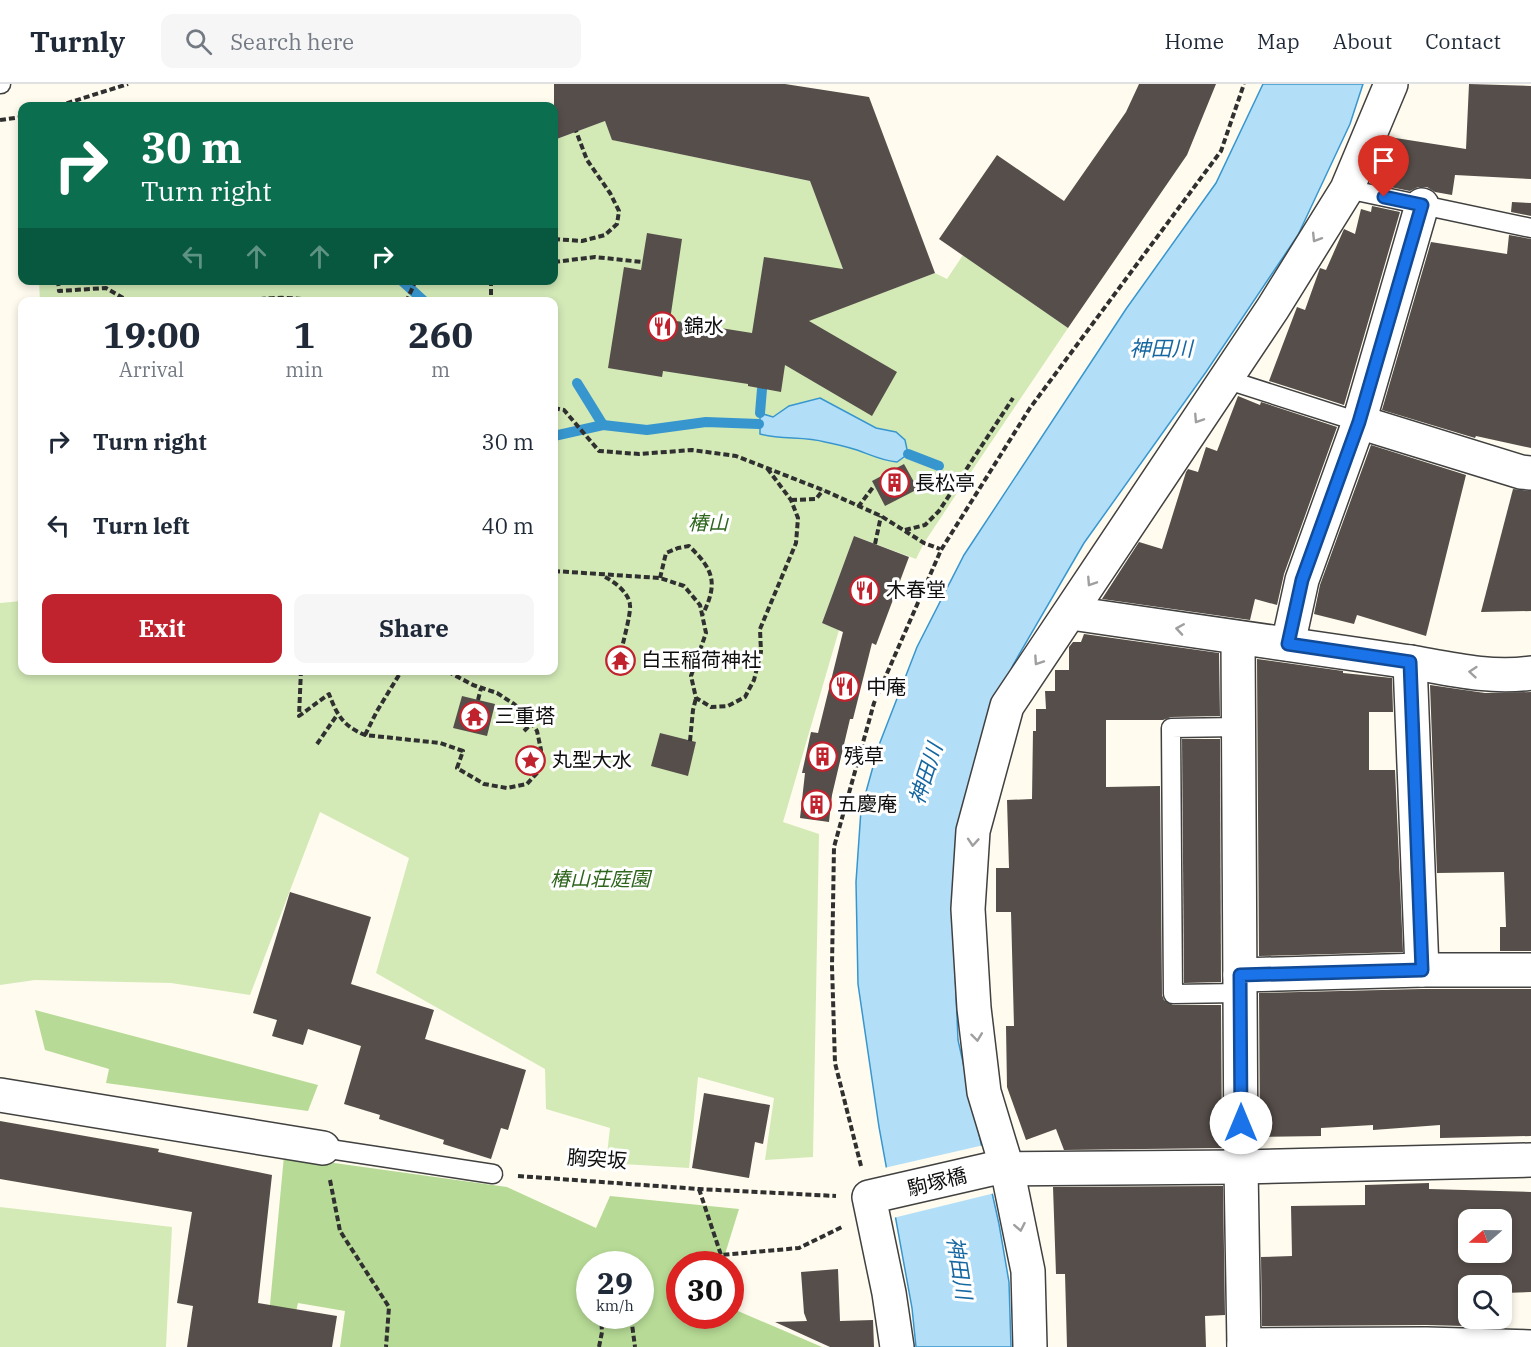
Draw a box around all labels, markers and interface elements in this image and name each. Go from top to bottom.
search box [161,14,581,68]
text: Turnly [30,23,125,60]
icon: search [182,25,215,58]
text: Search here [230,27,354,56]
text: Home [1164,27,1224,55]
text: Map [1257,27,1300,55]
text: About [1333,27,1392,55]
text: Contact [1425,27,1501,55]
text: 30 m [141,120,242,175]
icon: right [42,126,120,204]
pin [1358,135,1409,197]
icon: arrive [1367,144,1400,177]
text: Turn right [141,173,272,208]
one-way arrow [1312,232,1324,242]
icon: left [177,240,210,273]
icon: ahead [240,240,273,273]
icon: ahead [303,240,336,273]
icon: right [366,240,399,273]
restaurant icon: 錦水 [647,310,679,342]
text: 19:00 [103,311,200,358]
text: 1 [293,311,315,358]
text: 260 [408,311,473,358]
place label: 錦水 [684,312,724,339]
water label: 神田川 [1130,334,1194,362]
text: Arrival [119,356,184,383]
text: min [285,356,323,383]
text: m [431,356,450,383]
one-way arrow [1194,413,1205,424]
icon: right [42,425,75,458]
text: Turn right [93,427,207,456]
text: 30 m [482,427,534,456]
building icon: 長松亭 [878,467,910,499]
place label: 長松亭 [915,469,975,496]
icon: left [42,509,75,542]
park label: 椿山 [688,509,729,536]
text: Turn left [93,511,189,540]
text: 40 m [482,511,534,540]
restaurant icon: 木春堂 [849,574,881,606]
one-way arrow [1087,575,1098,586]
place label: 木春堂 [886,576,946,603]
button: Exit [42,594,282,663]
button: Share [294,594,534,663]
one-way arrow [1175,624,1185,636]
temple icon: 白玉稲荷神社 [604,644,636,676]
place label: 白玉稲荷神社 [641,646,761,673]
one-way arrow [1034,655,1045,666]
one-way arrow [1468,666,1477,679]
restaurant icon: 中庵 [829,671,861,703]
place label: 中庵 [866,673,906,700]
temple icon: 三重塔 [458,700,490,732]
place label: 三重塔 [495,702,555,729]
water label: 神田川 [902,738,949,808]
building icon: 残草 [807,740,839,772]
place label: 残草 [844,742,884,769]
place icon: 丸型大水 [515,744,547,776]
place label: 丸型大水 [552,746,632,773]
building icon: 五慶庵 [800,788,832,820]
place label: 五慶庵 [837,790,897,817]
one-way arrow [966,838,979,847]
park label: 椿山荘庭園 [550,865,653,892]
one-way arrow [971,1032,983,1041]
position arrow [1209,1091,1273,1155]
street label: 胸突坂 [566,1143,628,1174]
street label: 駒塚橋 [905,1161,969,1202]
north arrow [1458,1209,1512,1263]
map controls [1458,1209,1512,1329]
one-way arrow [1013,1222,1025,1231]
water label: 神田川 [941,1235,979,1303]
speed limit sign: 30 [666,1251,744,1329]
text: 29 [597,1263,633,1302]
button: search [1458,1275,1512,1329]
text: km/h [596,1296,634,1315]

